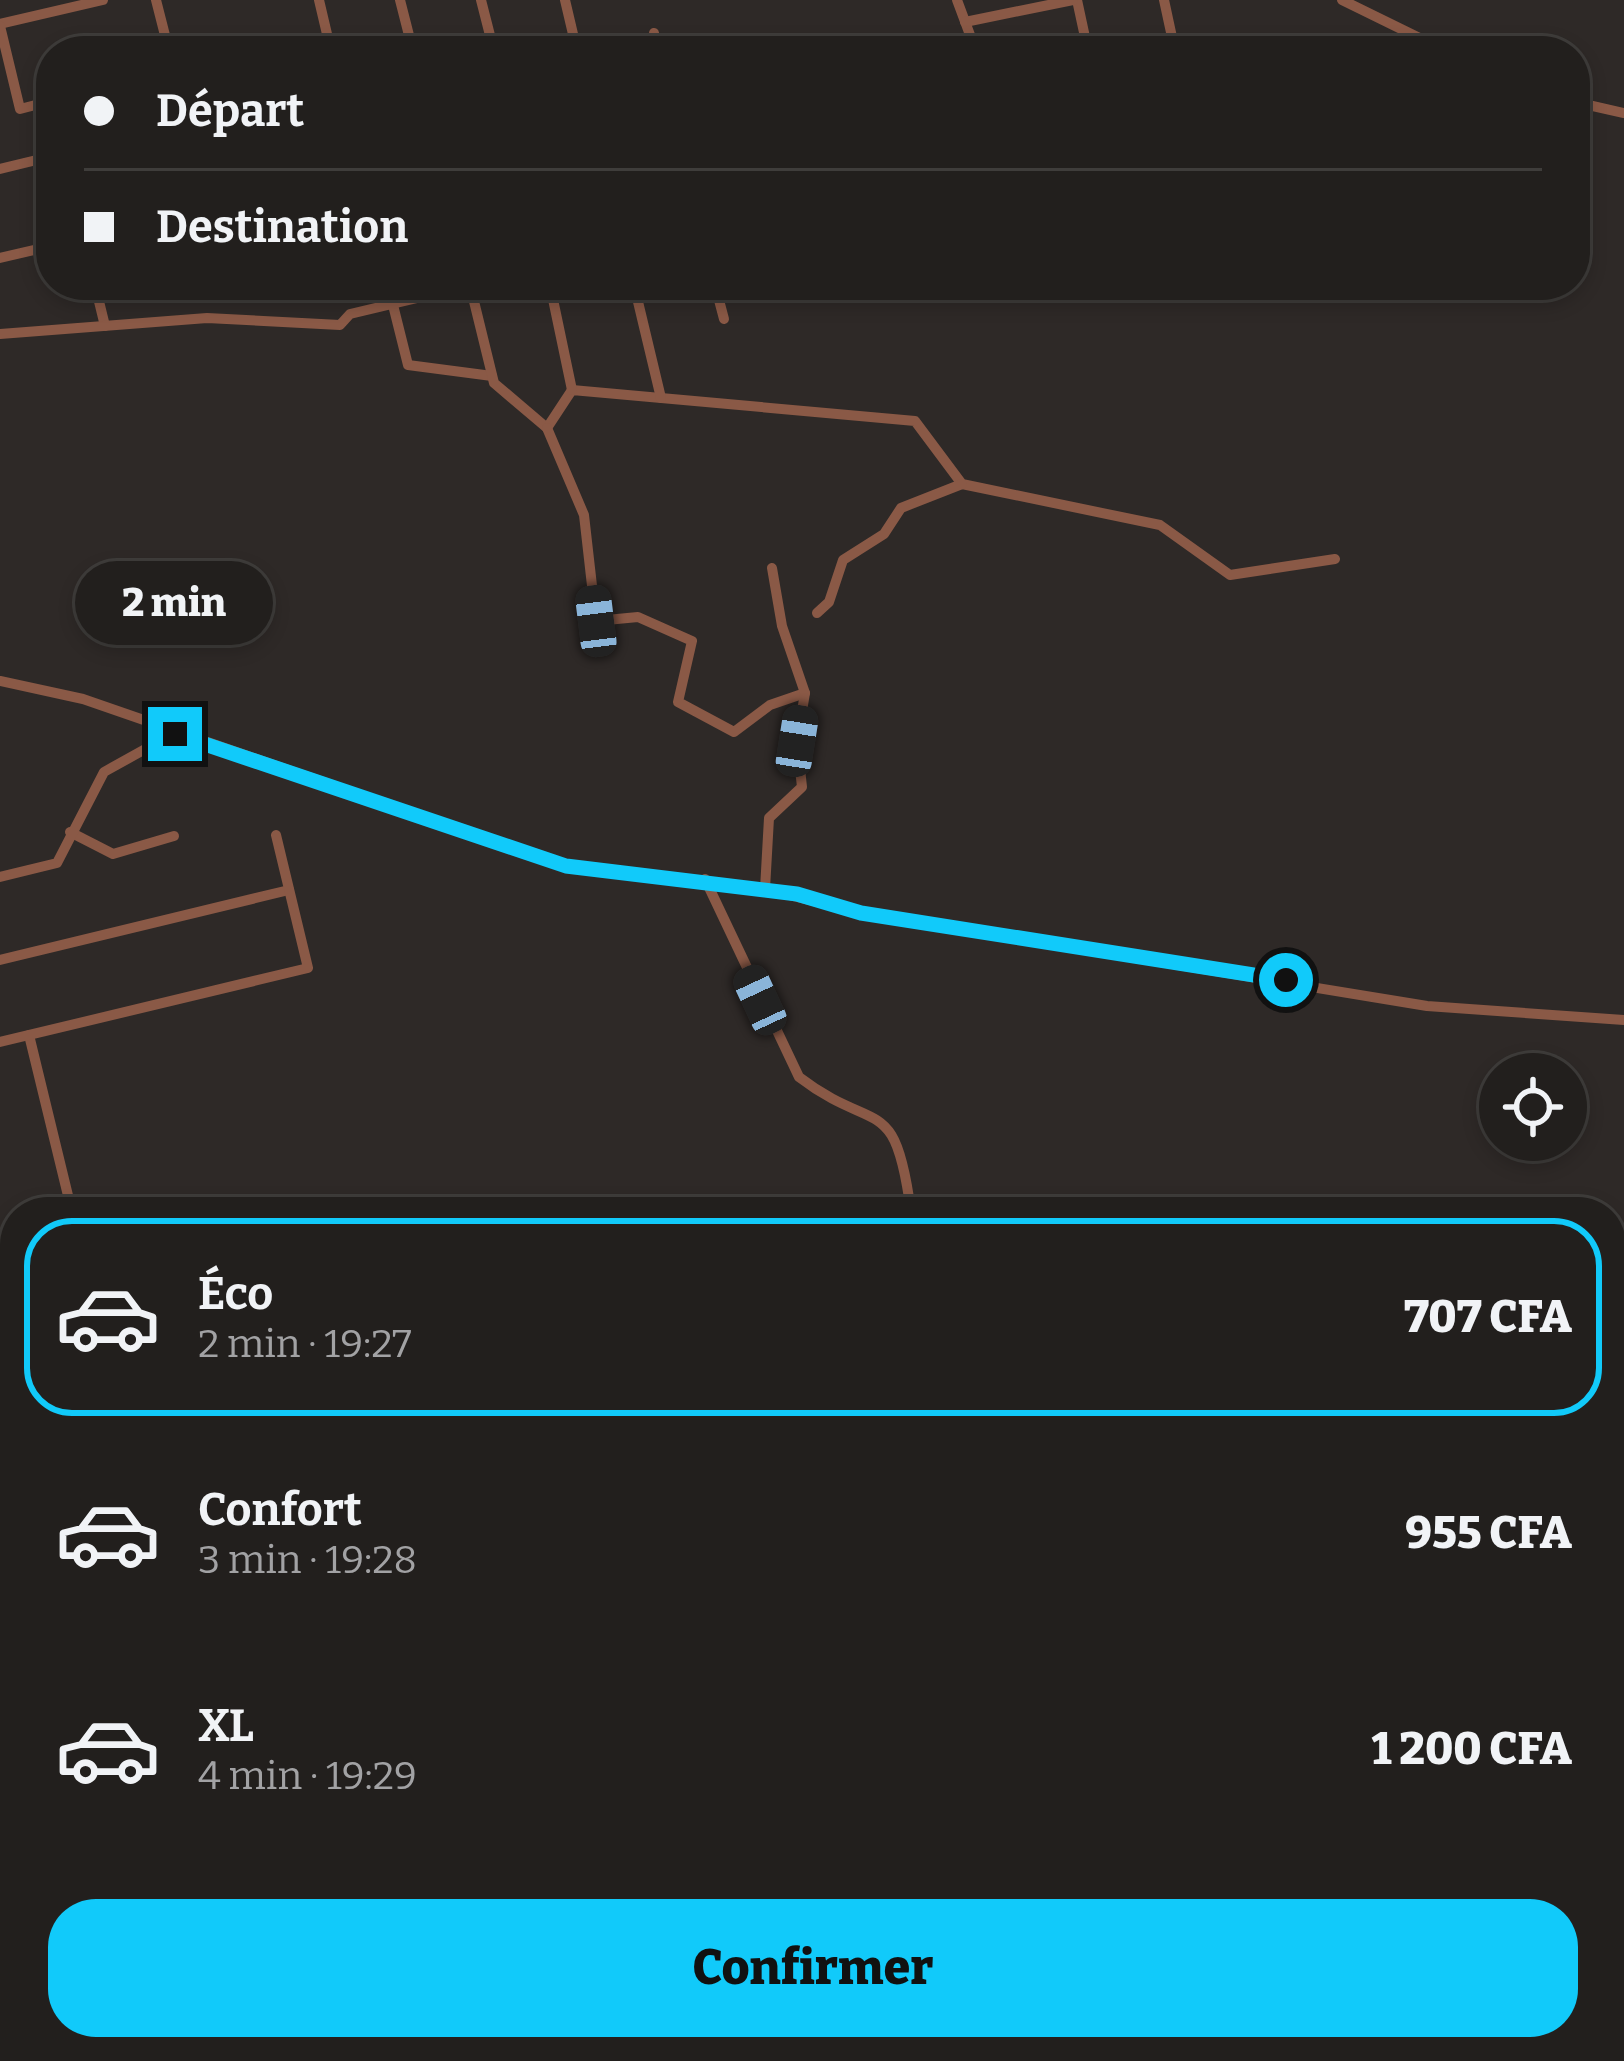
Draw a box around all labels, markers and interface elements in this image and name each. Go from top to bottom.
text: Départ [156,84,304,138]
text: Destination [156,200,408,254]
callout: 2 min [76,560,274,644]
text: 2 min [122,580,226,626]
car [574,583,618,659]
car [774,703,820,779]
route end [148,707,202,761]
route start [1259,953,1313,1007]
car [728,960,792,1040]
map controls [1479,1053,1587,1161]
button: locate [1479,1053,1587,1161]
icon: car [54,1263,162,1371]
text: Éco [198,1267,273,1321]
text: 707 CFA [1404,1290,1572,1344]
text: 2 min · 19:27 [198,1321,412,1367]
icon: car [54,1479,162,1587]
text: Confort [198,1483,362,1537]
text: 955 CFA [1405,1506,1572,1560]
text: 3 min · 19:28 [198,1537,417,1583]
icon: car [54,1695,162,1803]
text: XL [198,1699,254,1753]
text: 1 200 CFA [1372,1722,1572,1776]
text: 4 min · 19:29 [198,1753,417,1799]
button: Confirmer [48,1899,1578,2037]

